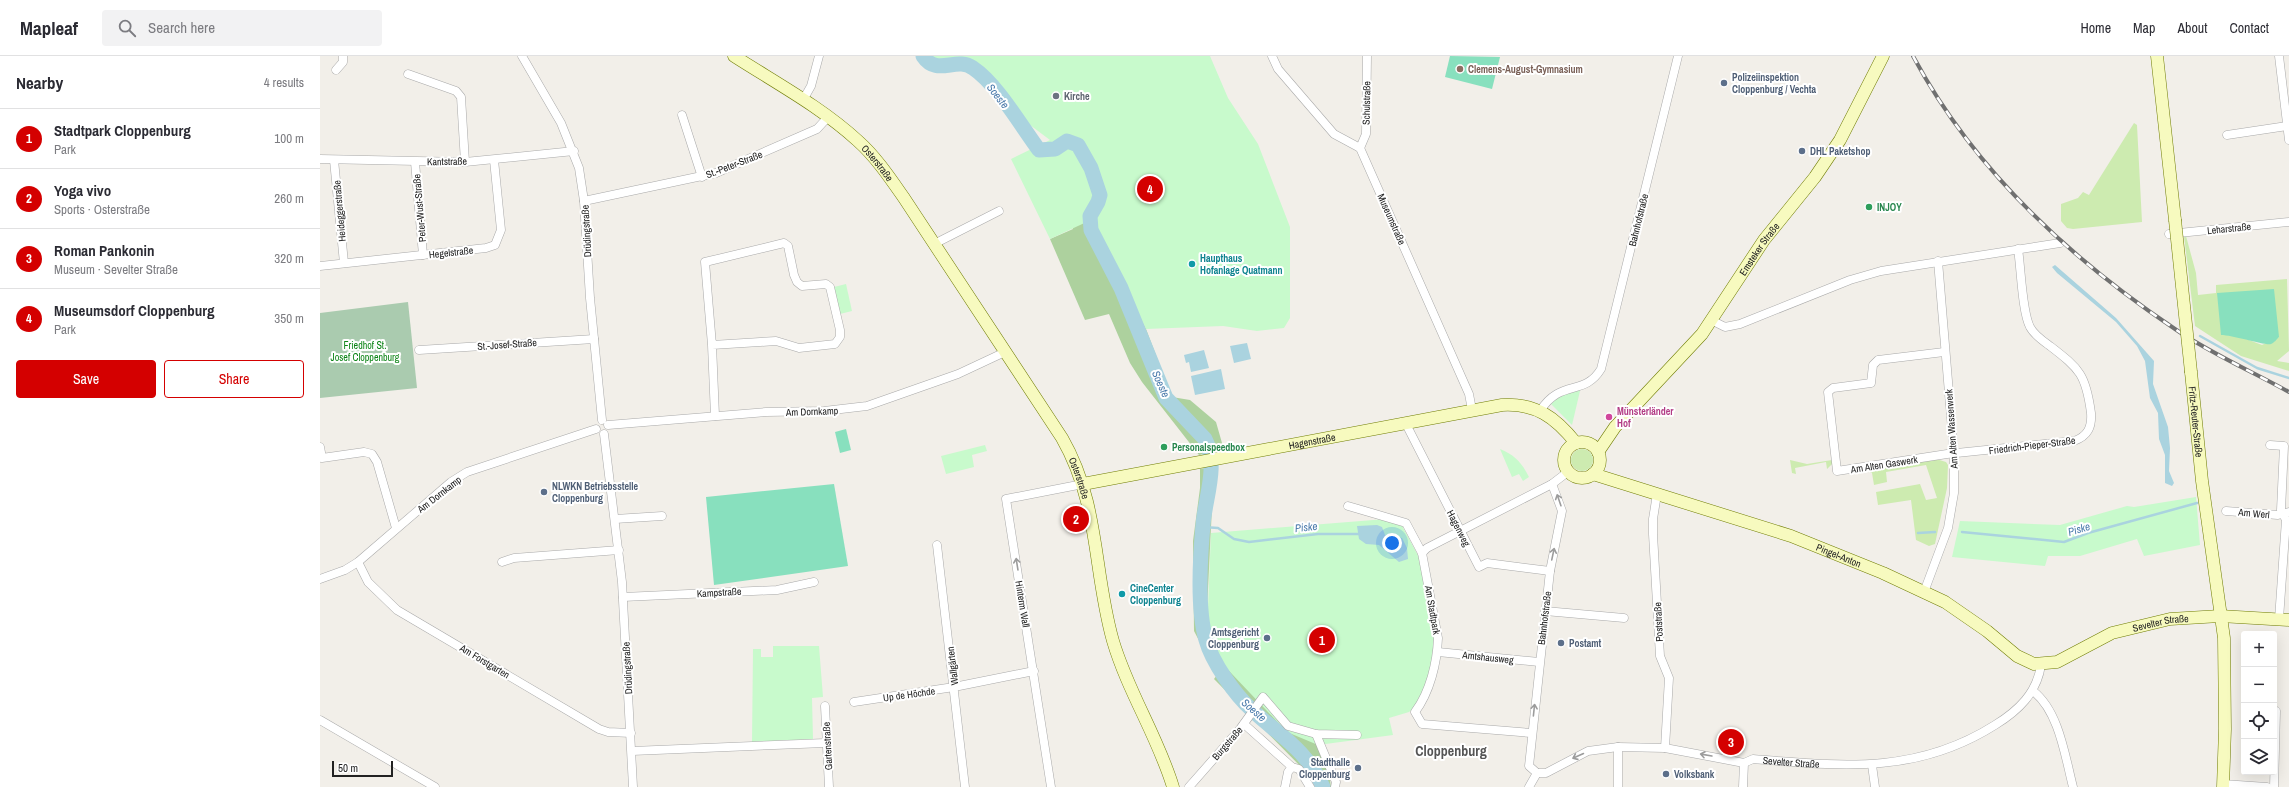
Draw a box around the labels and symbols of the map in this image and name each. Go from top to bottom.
place label: Clemens-August-Gymnasium [1468,63,1583,76]
marker: Clemens-August-Gymnasium [1455,64,1465,74]
place label: Polizeiinspektion Cloppenburg / Vechta [1732,71,1817,96]
marker: Polizeiinspektion Cloppenburg / Vechta [1719,78,1729,88]
water label: Soeste [984,81,1012,111]
street label: Schulstraße [1360,81,1373,125]
place label: Kirche [1064,90,1090,103]
marker: Kirche [1051,91,1061,101]
street label: Osterstraße [859,142,896,184]
place label: DHL Paketshop [1810,145,1870,158]
marker: DHL Paketshop [1797,146,1807,156]
street label: St.-Peter-Straße [704,148,765,181]
street label: Kantstraße [427,155,468,168]
street label: Peter-Wust-Straße [410,173,429,243]
pin: 4 [1137,174,1163,204]
street label: Heideggerstraße [330,179,349,242]
street label: Museumstraße [1374,192,1409,247]
street label: Bahnhofstraße [1626,192,1651,248]
place label: INJOY [1877,201,1902,214]
marker: INJOY [1864,202,1874,212]
street label: Drüdingstraße [579,204,594,257]
street label: Emsteker Straße [1736,220,1783,278]
street label: Leharstraße [2206,220,2252,237]
street label: Hegelstraße [428,244,474,261]
place label: Haupthaus Hofanlage Quatmann [1200,252,1282,277]
marker: Haupthaus Hofanlage Quatmann [1187,259,1197,269]
street label: St.-Josef-Straße [477,336,538,353]
park label: Friedhof St. Josef Cloppenburg [331,339,400,364]
water label: Soeste [1149,368,1173,400]
street label: Fritz-Reuter-Straße [2185,386,2206,458]
street label: Am Alten Wasserwerk [1942,388,1961,470]
street label: Am Dornkamp [785,404,839,419]
place label: Münsterländer Hof [1617,405,1674,430]
marker: Münsterländer Hof [1604,412,1614,422]
street label: Hagenstraße [1288,430,1337,452]
street label: Friedrich-Pieper-Straße [1988,434,2076,457]
place label: Personalspeedbox [1172,441,1245,454]
marker: Personalspeedbox [1159,442,1169,452]
street label: Am Alten Gaswerk [1849,453,1919,476]
street label: Osterstraße [1066,455,1092,501]
street label: Am Dornkamp [414,473,464,516]
place label: NLWKN Betriebsstelle Cloppenburg [552,480,639,505]
marker: NLWKN Betriebsstelle Cloppenburg [539,487,549,497]
one-way arrow [1554,494,1562,506]
pin: 2 [1063,504,1089,534]
street label: Am Werl [2237,506,2270,521]
street label: Hagenweg [1444,508,1473,549]
water label: Piske [1294,519,1318,535]
water label: Piske [2066,519,2092,539]
your location [1382,533,1402,553]
street label: Pingel-Anton [1814,541,1863,571]
one-way arrow [1550,548,1558,561]
one-way arrow [1013,558,1021,571]
street label: Hinterm Wall [1012,580,1033,629]
place label: CineCenter Cloppenburg [1130,582,1181,607]
street label: Am Stadtpark [1422,584,1443,637]
street label: Kampstraße [696,585,742,600]
marker: CineCenter Cloppenburg [1117,589,1127,599]
street label: Bahnhofstraße [1535,590,1554,646]
street label: Poststraße [1651,601,1666,642]
street label: Sevelter Straße [2131,612,2189,635]
pin: 1 [1309,625,1335,655]
place label: Amtsgericht Cloppenburg [1208,626,1259,651]
marker: Amtsgericht Cloppenburg [1262,633,1272,643]
place label: Postamt [1569,637,1602,650]
marker: Postamt [1556,638,1566,648]
street label: Am Forstgarten [456,641,512,681]
street label: Drüdingstraße [620,641,635,694]
street label: Wallgärten [944,646,961,686]
street label: Amtshausweg [1461,648,1515,667]
street label: Up de Höchde [882,684,936,705]
water label: Soeste [1239,696,1269,724]
one-way arrow [1530,704,1537,717]
street label: Gartenstraße [820,721,835,770]
street label: Burgstraße [1209,723,1246,763]
pin: 3 [1718,727,1744,757]
district label: Cloppenburg [1415,742,1487,760]
one-way arrow [1700,750,1713,758]
one-way arrow [1572,753,1584,760]
street label: Sevelter Straße [1762,754,1820,771]
place label: Stadthalle Cloppenburg [1299,756,1350,781]
scale bar [332,759,393,778]
marker: Stadthalle Cloppenburg [1353,763,1363,773]
place label: Volksbank [1674,768,1715,781]
marker: Volksbank [1661,769,1671,779]

